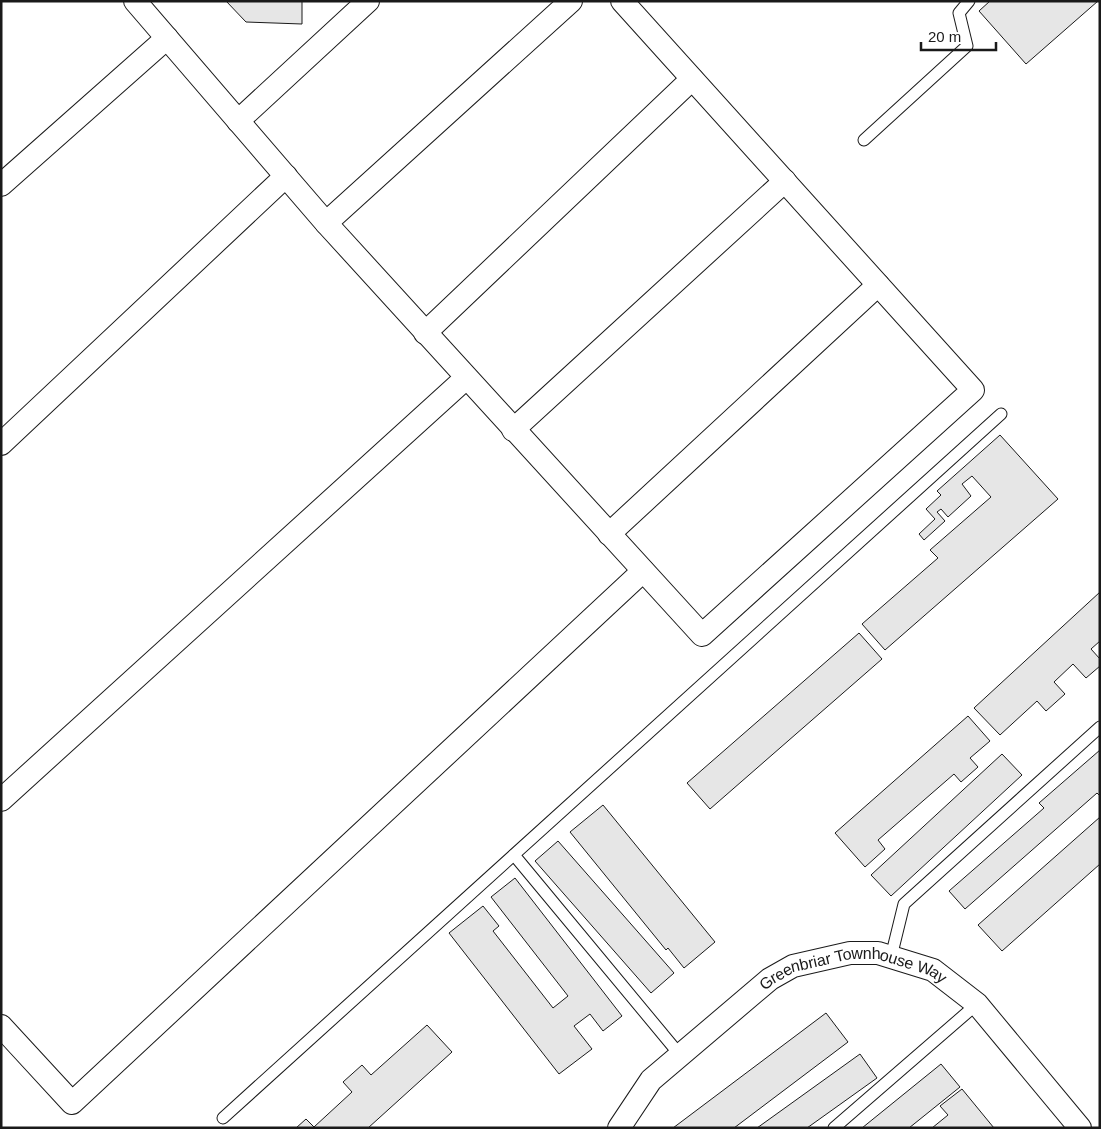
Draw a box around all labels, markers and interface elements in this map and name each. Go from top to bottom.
scale bar [921,20,996,52]
text: 20 m [928,28,961,45]
text: Greenbriar Townhouse Way [756,945,950,993]
street label: Greenbriar Townhouse Way [754,975,952,1001]

